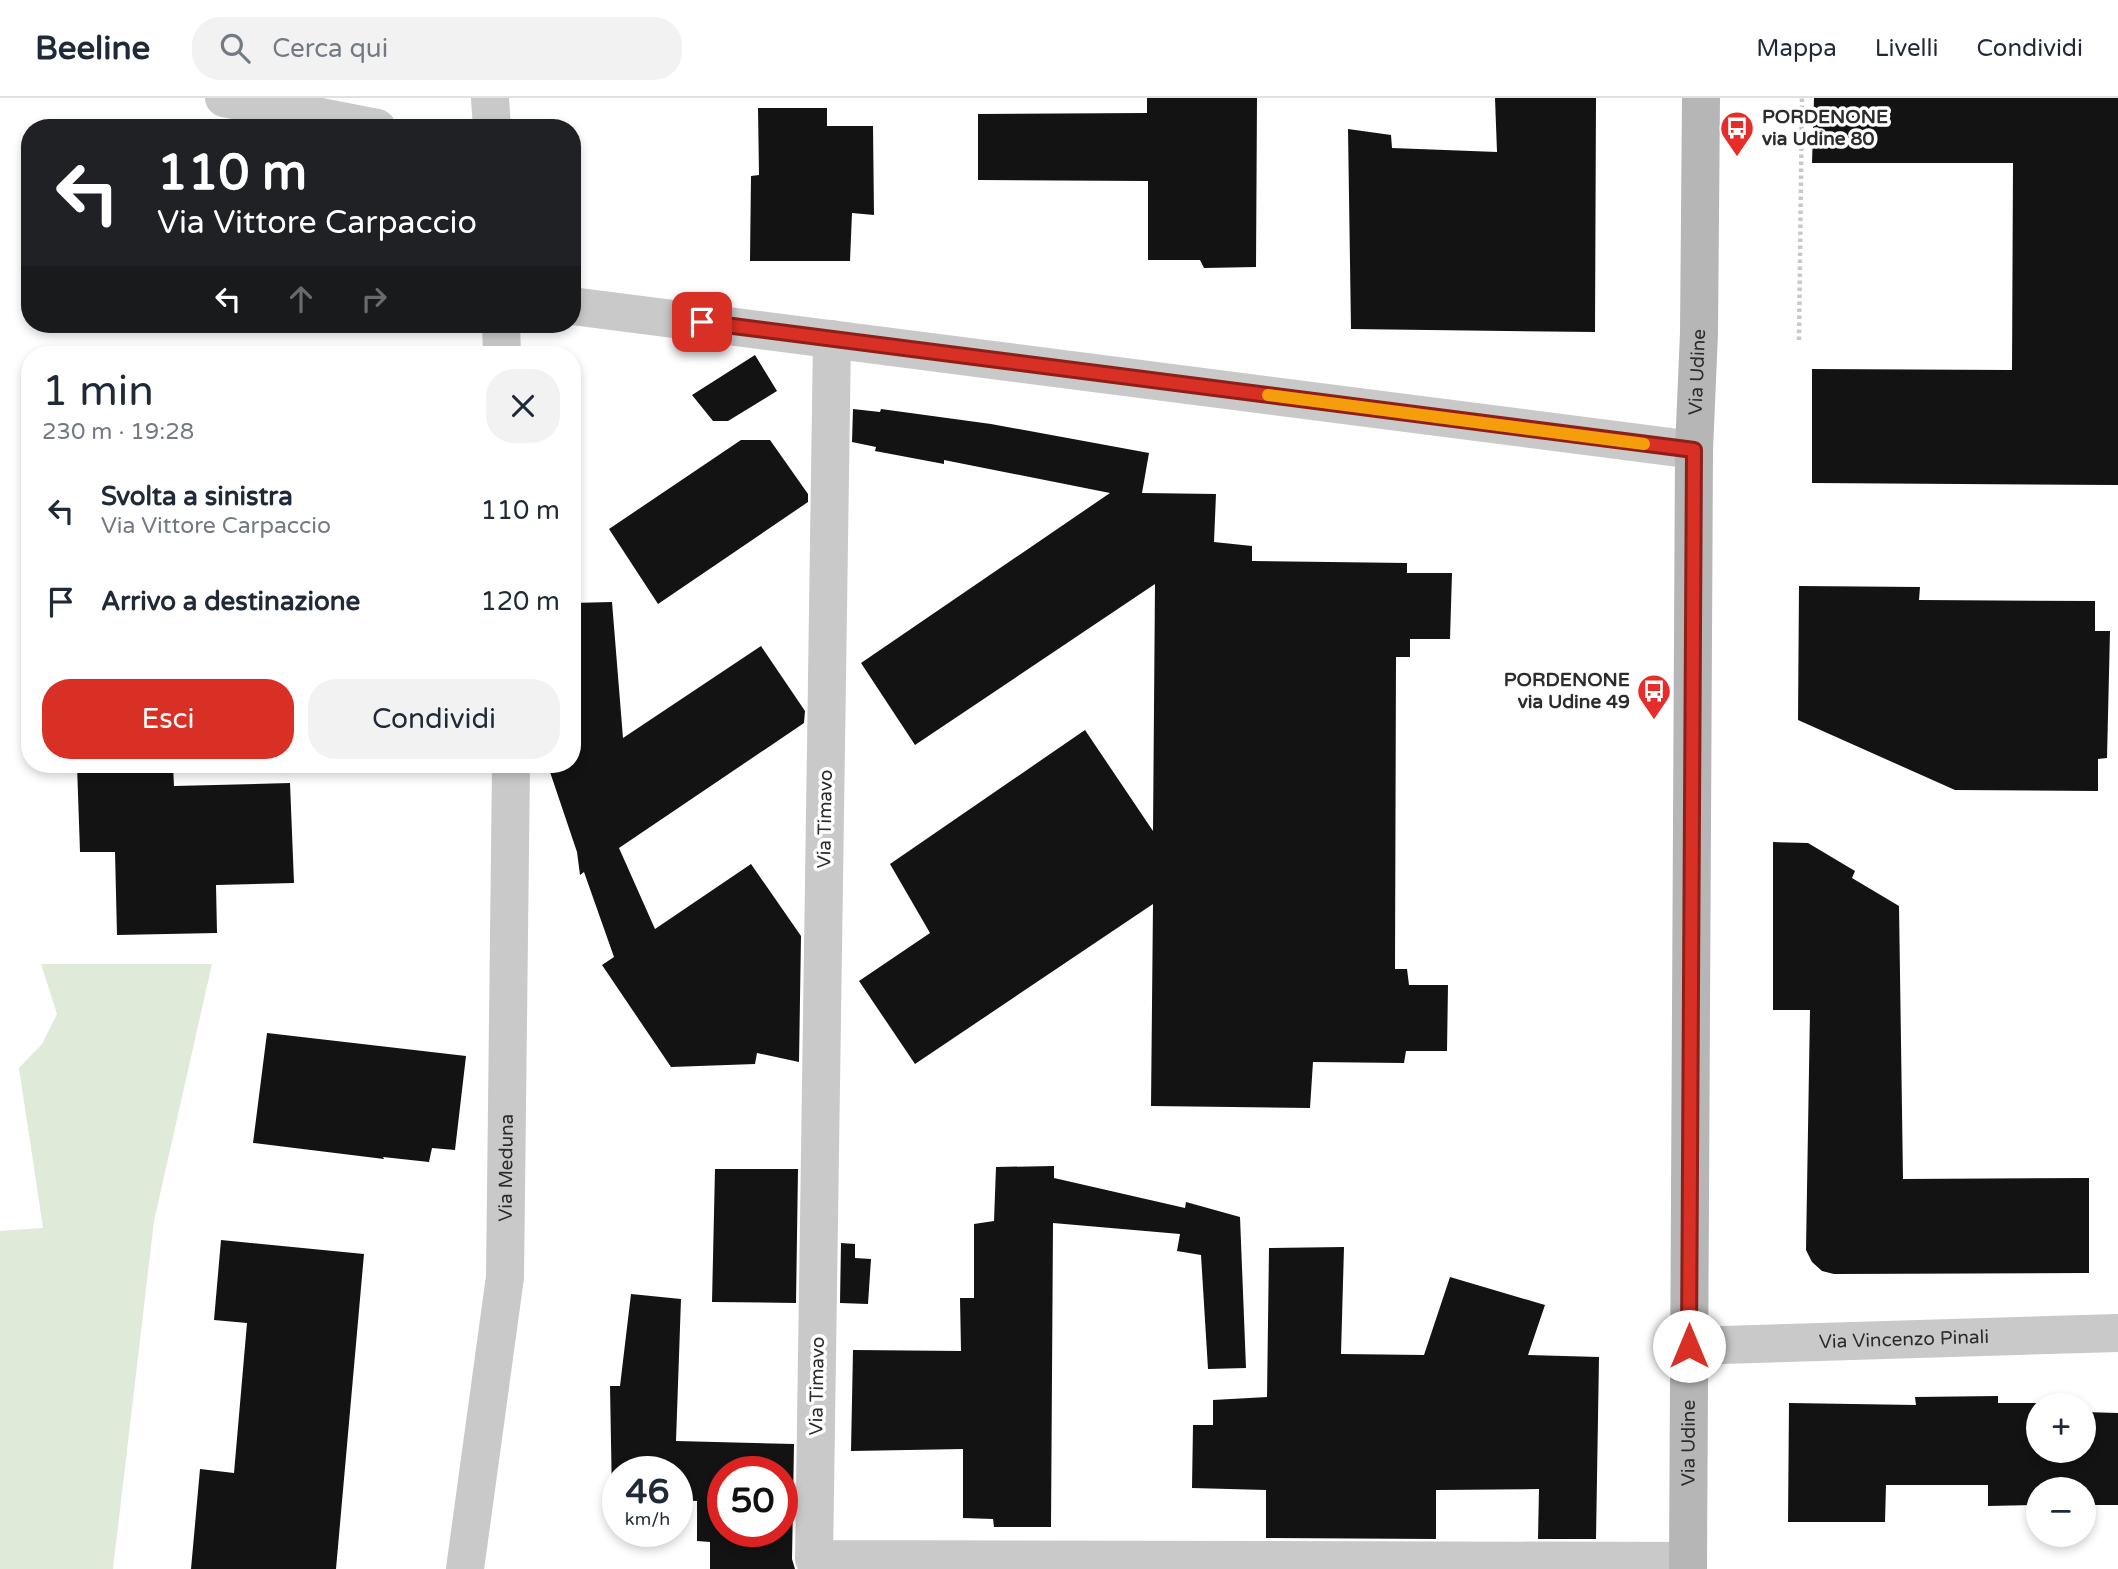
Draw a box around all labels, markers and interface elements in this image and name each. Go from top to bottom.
search box [192,17,682,80]
text: Beeline [35,29,150,68]
icon: search [216,29,254,67]
text: Cerca qui [272,33,388,64]
text: Mappa [1756,34,1837,63]
text: Livelli [1875,34,1939,63]
text: Condividi [1977,34,2083,63]
place label: PORDENONE via Udine 80 [1762,106,1888,150]
bus stop icon: PORDENONE via Udine 80 [1718,109,1756,158]
text: 110 m [157,144,307,203]
icon: left [42,147,133,238]
text: Via Vittore Carpaccio [157,204,477,242]
icon: left [209,280,247,318]
icon: ahead [282,280,320,318]
icon: right [355,280,393,318]
pin [672,292,732,352]
icon: arrive [683,303,721,341]
street label: Via Udine [1684,328,1710,416]
text: 1 min [42,366,154,417]
button: close [486,369,560,443]
text: 230 m · 19:28 [42,418,194,446]
text: Svolta a sinistra [101,481,293,512]
icon: left [42,492,80,530]
text: 110 m [480,495,560,526]
text: Via Vittore Carpaccio [101,512,331,540]
icon: arrive [42,583,80,621]
text: Arrivo a destinazione [101,586,360,617]
text: 120 m [480,586,560,617]
place label: PORDENONE via Udine 49 [1504,669,1630,713]
bus stop icon: PORDENONE via Udine 49 [1635,672,1673,721]
button: Esci [42,679,294,759]
button: Condividi [308,679,560,759]
street label: Via Timavo [813,769,837,869]
street label: Via Meduna [495,1114,518,1222]
position arrow [1652,1309,1726,1383]
street label: Via Vincenzo Pinali [1819,1326,1989,1353]
street label: Via Timavo [805,1336,829,1436]
map controls [2026,1393,2096,1547]
button: + [2026,1393,2096,1463]
street label: Via Udine [1677,1400,1700,1486]
speed limit sign: 50 [707,1456,798,1547]
text: 46 [626,1471,669,1513]
button: − [2026,1477,2096,1547]
text: km/h [625,1508,670,1530]

